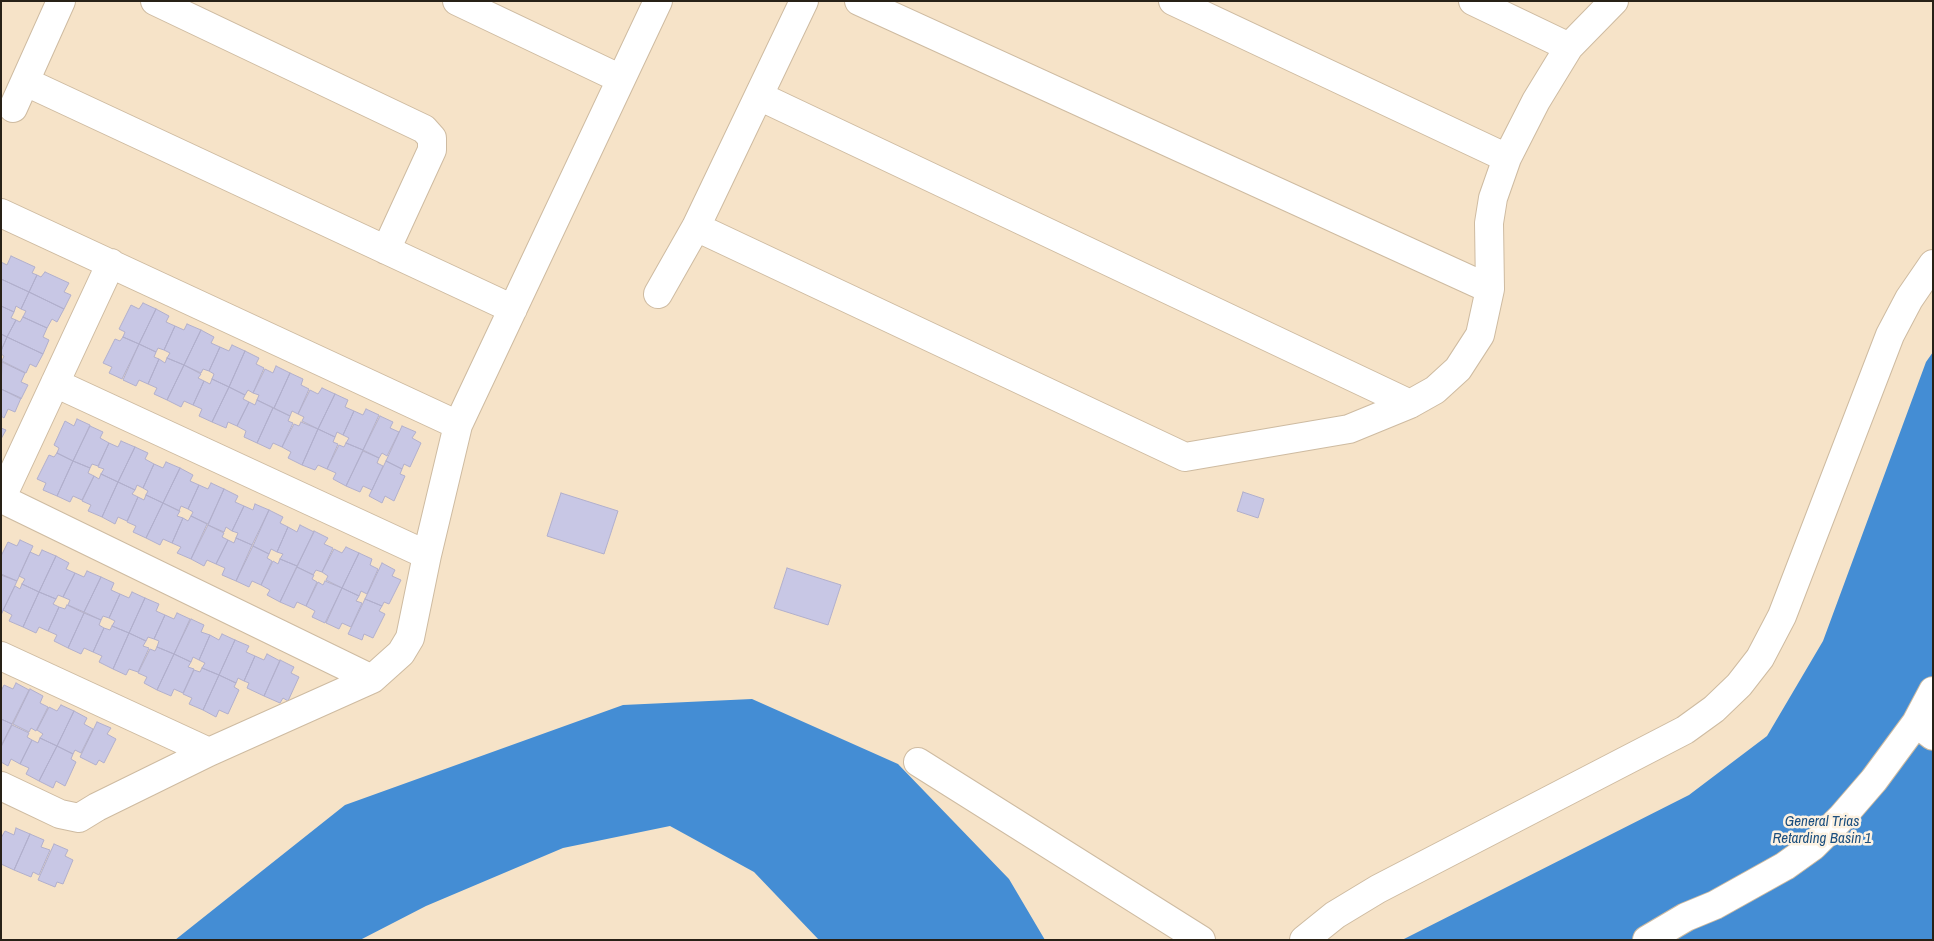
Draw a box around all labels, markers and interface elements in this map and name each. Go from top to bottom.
water label: General Trias Retarding Basin 1 [1772,813,1872,848]

